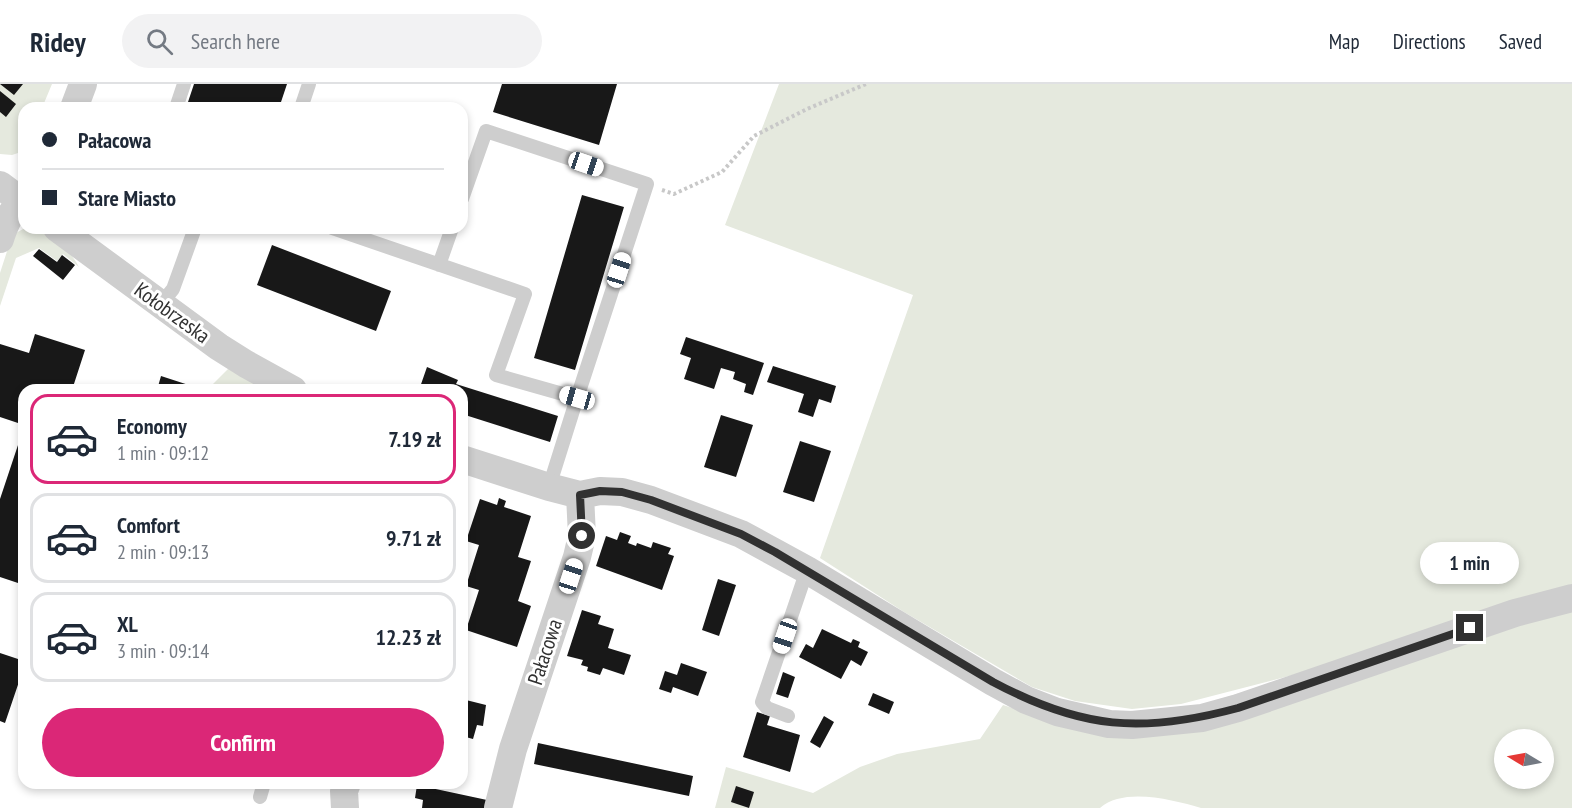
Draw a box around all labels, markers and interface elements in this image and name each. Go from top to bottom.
search box [122,14,542,68]
text: Ridey [30,23,86,60]
icon: search [143,25,176,58]
text: Search here [191,27,280,55]
text: Map [1329,28,1360,55]
text: Directions [1393,28,1466,55]
text: Saved [1499,28,1542,55]
text: Pałacowa [78,126,151,154]
car [566,150,606,178]
text: Stare Miasto [78,184,176,212]
car [605,250,633,290]
street label: Kołobrzeska [129,276,215,349]
car [557,384,597,412]
icon: car [45,412,99,466]
text: Economy [117,412,187,440]
text: 7.19 zł [388,425,441,453]
text: 1 min · 09:12 [117,440,209,466]
icon: car [45,511,99,565]
text: Comfort [117,511,180,539]
route start [568,522,595,549]
text: 9.71 zł [386,524,441,552]
text: 2 min · 09:13 [117,539,209,565]
callout: 1 min [1420,541,1520,583]
text: 1 min [1449,550,1490,576]
car [557,556,585,596]
icon: car [45,610,99,664]
text: XL [117,610,138,638]
route end [1456,614,1483,641]
street label: Pałacowa [521,616,568,688]
car [771,616,799,656]
text: 12.23 zł [376,623,441,651]
text: 3 min · 09:14 [117,638,209,664]
button: Confirm [42,708,444,777]
north arrow [1494,729,1554,789]
map controls [1494,729,1554,789]

